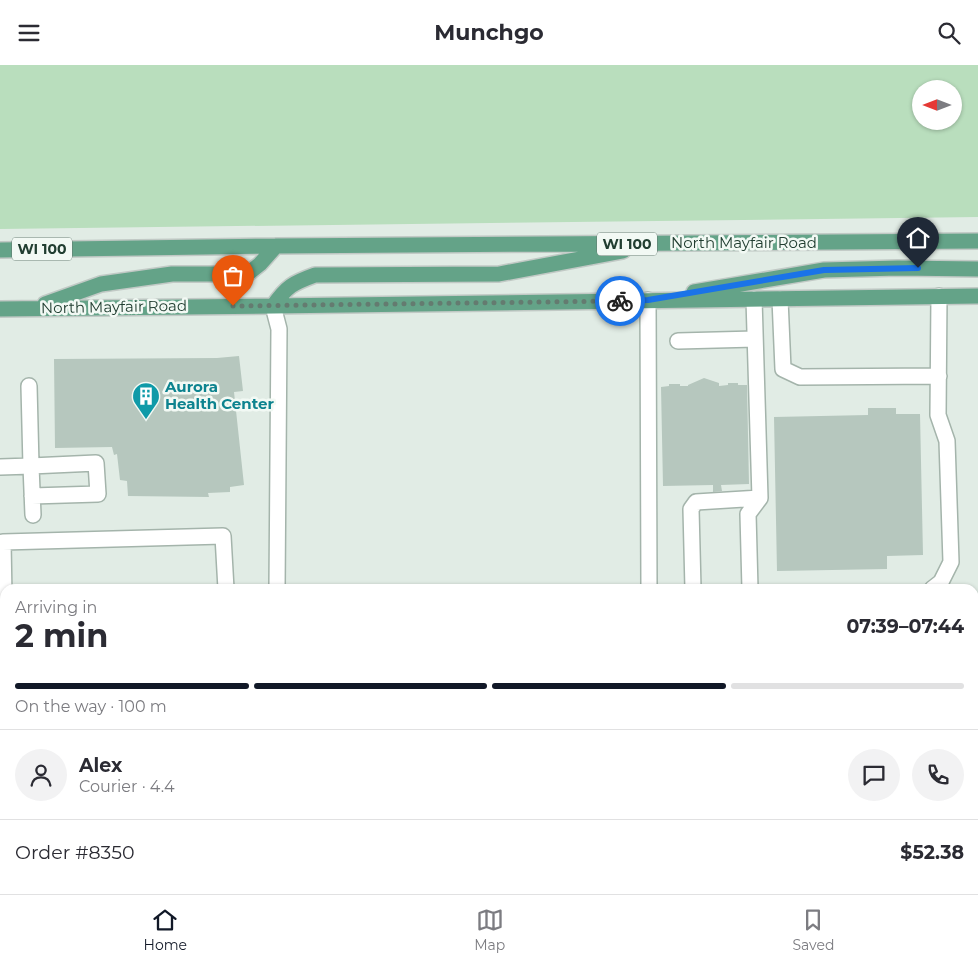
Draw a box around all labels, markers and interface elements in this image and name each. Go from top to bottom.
icon: menu [15,19,43,47]
text: Munchgo [434,19,544,46]
icon: search [935,19,963,47]
north arrow [912,80,962,130]
map controls [912,80,962,130]
pin [897,217,939,268]
icon: home [904,224,932,252]
road number: WI 100 [597,233,657,255]
street label: North Mayfair Road [671,233,817,252]
road number: WI 100 [12,237,72,260]
pin [212,255,254,306]
icon: bag [219,262,247,290]
courier [595,276,645,326]
icon: bike [606,287,634,315]
street label: North Mayfair Road [41,296,187,317]
place label: Aurora Health Center [164,377,274,413]
building icon: Aurora Health Center [131,381,161,420]
text: Arriving in [15,598,97,617]
text: 07:39–07:44 [846,615,964,638]
text: 2 min [15,616,108,655]
text: On the way · 100 m [15,697,167,716]
button: person [15,749,67,801]
button: chat [848,749,900,801]
button: phone [912,749,964,801]
text: Alex [79,754,122,777]
text: Courier · 4.4 [79,777,175,796]
text: Order #8350 [15,841,134,864]
text: $52.38 [900,841,964,864]
tab: Home [144,906,187,954]
tab: Map [474,906,505,954]
tab: Saved [792,906,834,954]

